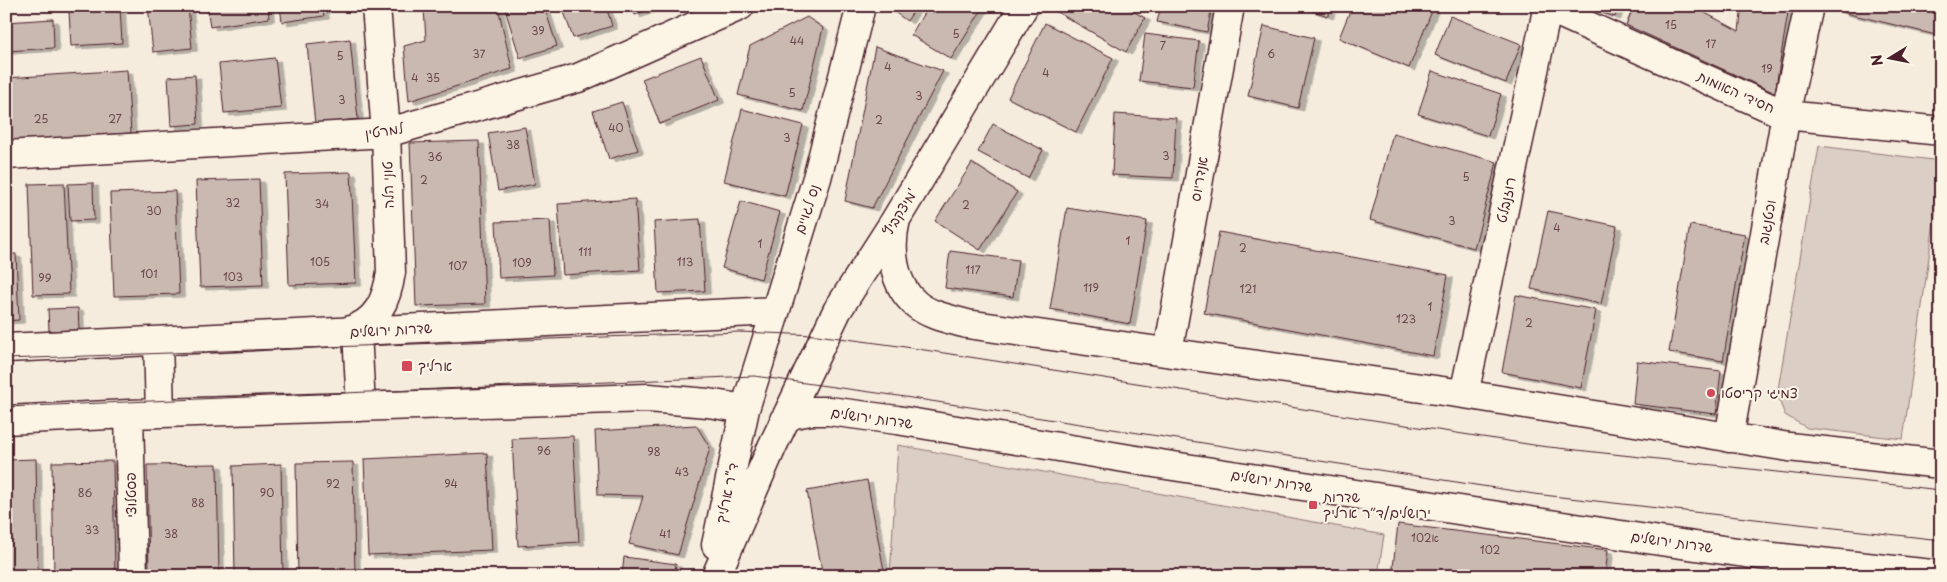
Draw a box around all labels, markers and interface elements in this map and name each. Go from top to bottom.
house number: 15 [1665,16,1677,33]
house number: 39 [531,22,545,39]
house number: 5 [952,25,960,42]
house number: 44 [790,32,804,49]
north arrow [1864,32,1914,82]
house number: 17 [1706,35,1717,52]
house number: 7 [1160,37,1166,54]
house number: 37 [473,45,486,62]
house number: 6 [1267,45,1275,62]
house number: 5 [336,47,344,64]
text: N [1865,53,1888,68]
house number: 4 [884,58,892,75]
house number: 19 [1761,60,1773,77]
house number: 4 [1042,64,1050,81]
street label: חסידי האומות [1693,65,1778,118]
house number: 4 [411,69,419,86]
house number: 35 [426,69,440,86]
house number: 5 [788,84,796,101]
house number: 3 [915,87,923,104]
house number: 3 [338,91,346,108]
house number: 25 [34,110,48,127]
house number: 27 [108,110,122,127]
house number: 2 [875,111,883,128]
street label: למרטין [363,117,406,144]
house number: 40 [608,119,624,136]
house number: 3 [783,129,791,146]
house number: 38 [506,136,520,153]
house number: 3 [1162,147,1170,164]
house number: 36 [428,148,443,165]
street label: אנדריוס [1184,155,1213,203]
street label: טוני הלה [376,161,399,209]
house number: 5 [1462,168,1470,185]
house number: 2 [420,171,428,188]
street label: רוזנבלט [1490,175,1521,225]
street label: נס לגויים [789,181,824,236]
street label: מיצקביץ' [877,184,922,239]
house number: 32 [226,194,241,211]
house number: 34 [315,195,329,212]
house number: 2 [962,196,970,213]
street label: וכטנגוב [1752,198,1781,246]
house number: 30 [146,202,162,219]
house number: 3 [1448,212,1456,229]
house number: 4 [1553,219,1561,236]
house number: 1 [1126,232,1131,249]
house number: 1 [758,235,763,252]
house number: 2 [1239,239,1247,256]
house number: 111 [578,243,592,260]
house number: 105 [310,253,330,270]
house number: 113 [677,253,693,270]
house number: 109 [512,254,532,271]
house number: 107 [449,257,467,274]
house number: 117 [965,261,981,278]
house number: 101 [140,265,158,282]
house number: 103 [223,268,243,285]
house number: 99 [38,269,52,286]
house number: 119 [1083,279,1099,296]
house number: 121 [1240,280,1256,297]
house number: 1 [1428,298,1433,315]
house number: 123 [1396,310,1416,327]
house number: 2 [1525,314,1533,331]
street label: שדרות ירושלים [349,317,433,342]
place label: ארליך [418,355,452,376]
marker: ארליך [400,359,414,373]
place label: צמיגי קריסטו [1721,382,1798,403]
marker: צמיגי קריסטו [1705,387,1717,399]
street label: שדרות ירושלים [830,401,915,434]
house number: 96 [537,442,551,459]
house number: 98 [647,443,661,460]
street label: ד"ר ארליך [710,461,743,525]
house number: 43 [675,463,689,480]
street label: שדרות ירושלים [1230,464,1315,497]
street label: פסטלוצי [120,472,141,518]
house number: 92 [326,475,340,492]
house number: 94 [444,475,458,492]
house number: 86 [78,484,92,501]
house number: 90 [260,484,274,501]
place label: שדרות ירושלים/ד״ר ארליך [1322,486,1431,523]
house number: 88 [191,494,205,511]
marker: שדרות ירושלים/ד״ר ארליך [1307,499,1319,511]
house number: 33 [85,521,99,538]
house number: 38 [164,525,178,542]
house number: 41 [659,525,671,542]
street label: שדרות ירושלים [1630,525,1715,558]
house number: 102א [1411,529,1439,546]
house number: 102 [1480,541,1500,558]

